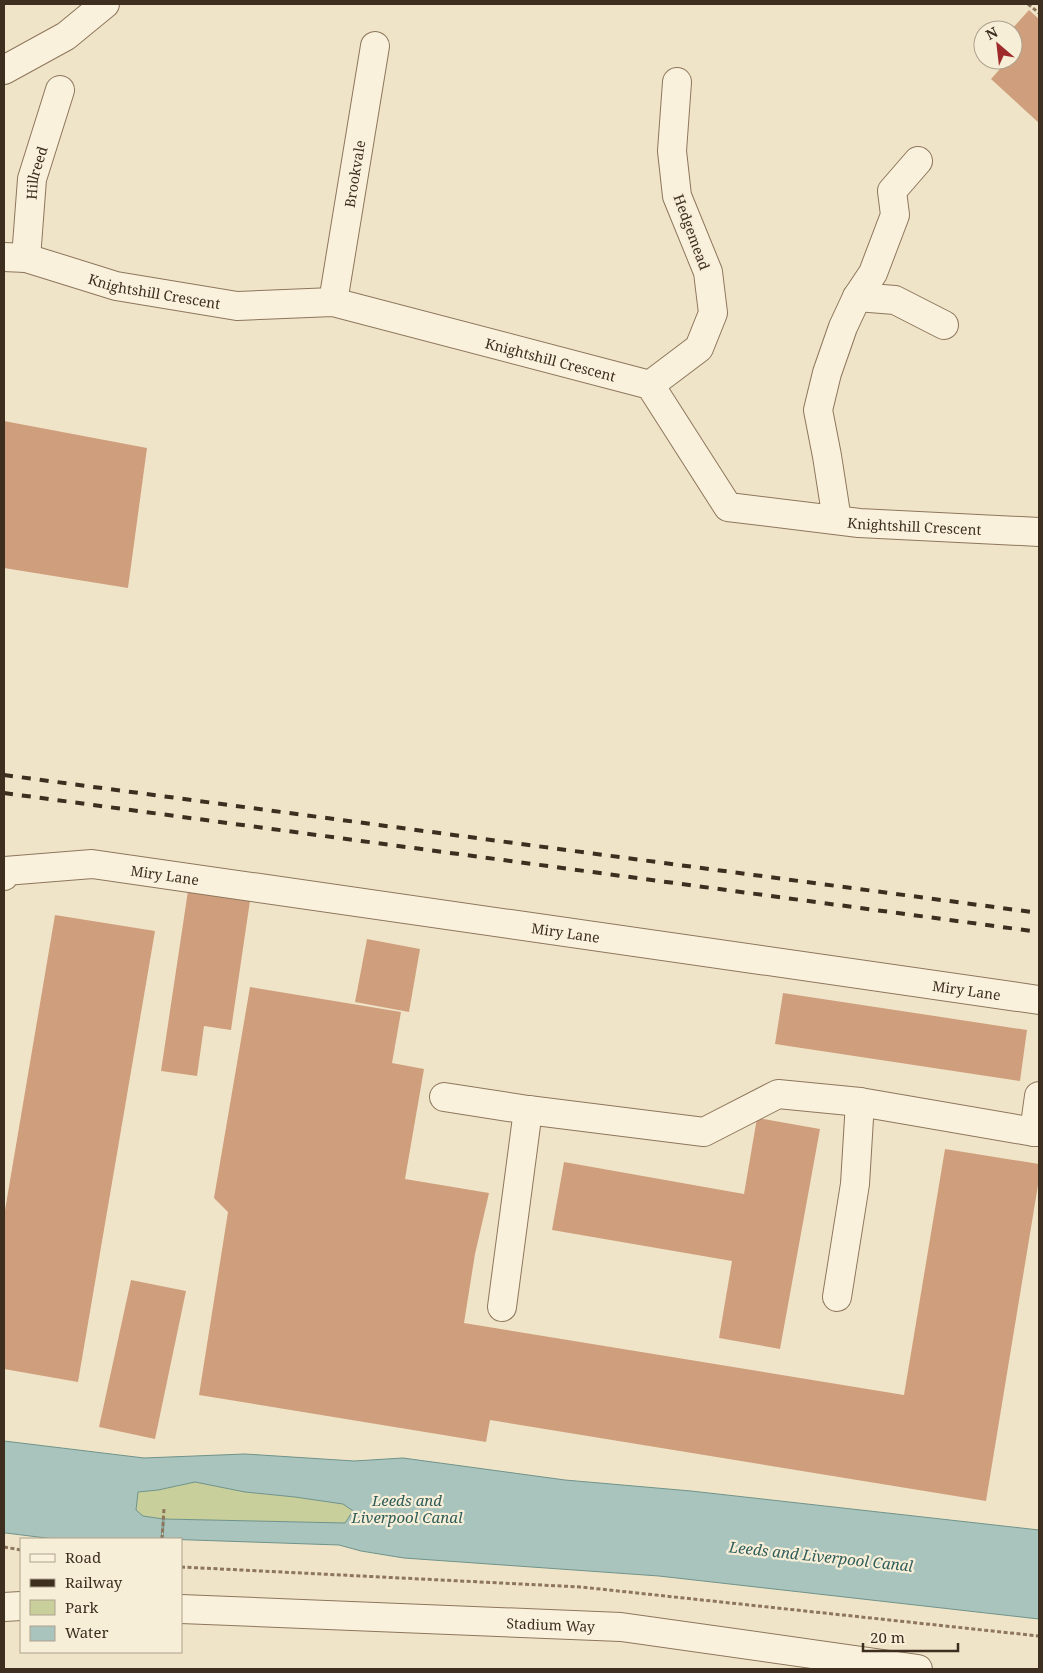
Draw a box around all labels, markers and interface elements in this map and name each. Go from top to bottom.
north arrow [973,20,1023,70]
text: N [982,22,1001,44]
street label: Brookvale [339,139,369,209]
street label: Hillreed [21,143,51,200]
street label: Hedgemead [669,191,715,273]
street label: Knightshill Crescent [86,269,222,313]
street label: Knightshill Crescent [483,333,618,385]
street label: Knightshill Crescent [846,512,982,539]
street label: Miry Lane [129,860,200,889]
street label: Miry Lane [530,918,601,946]
street label: Miry Lane [931,975,1002,1004]
water label: Leeds and Liverpool Canal [350,1490,463,1527]
water label: Leeds and Liverpool Canal [727,1536,914,1576]
legend [20,1538,182,1653]
text: Road [65,1547,101,1567]
text: Railway [65,1572,123,1592]
text: Park [65,1597,99,1617]
street label: Stadium Way [506,1613,595,1635]
scale bar [863,1620,958,1652]
text: Water [65,1622,108,1642]
text: 20 m [870,1627,905,1647]

